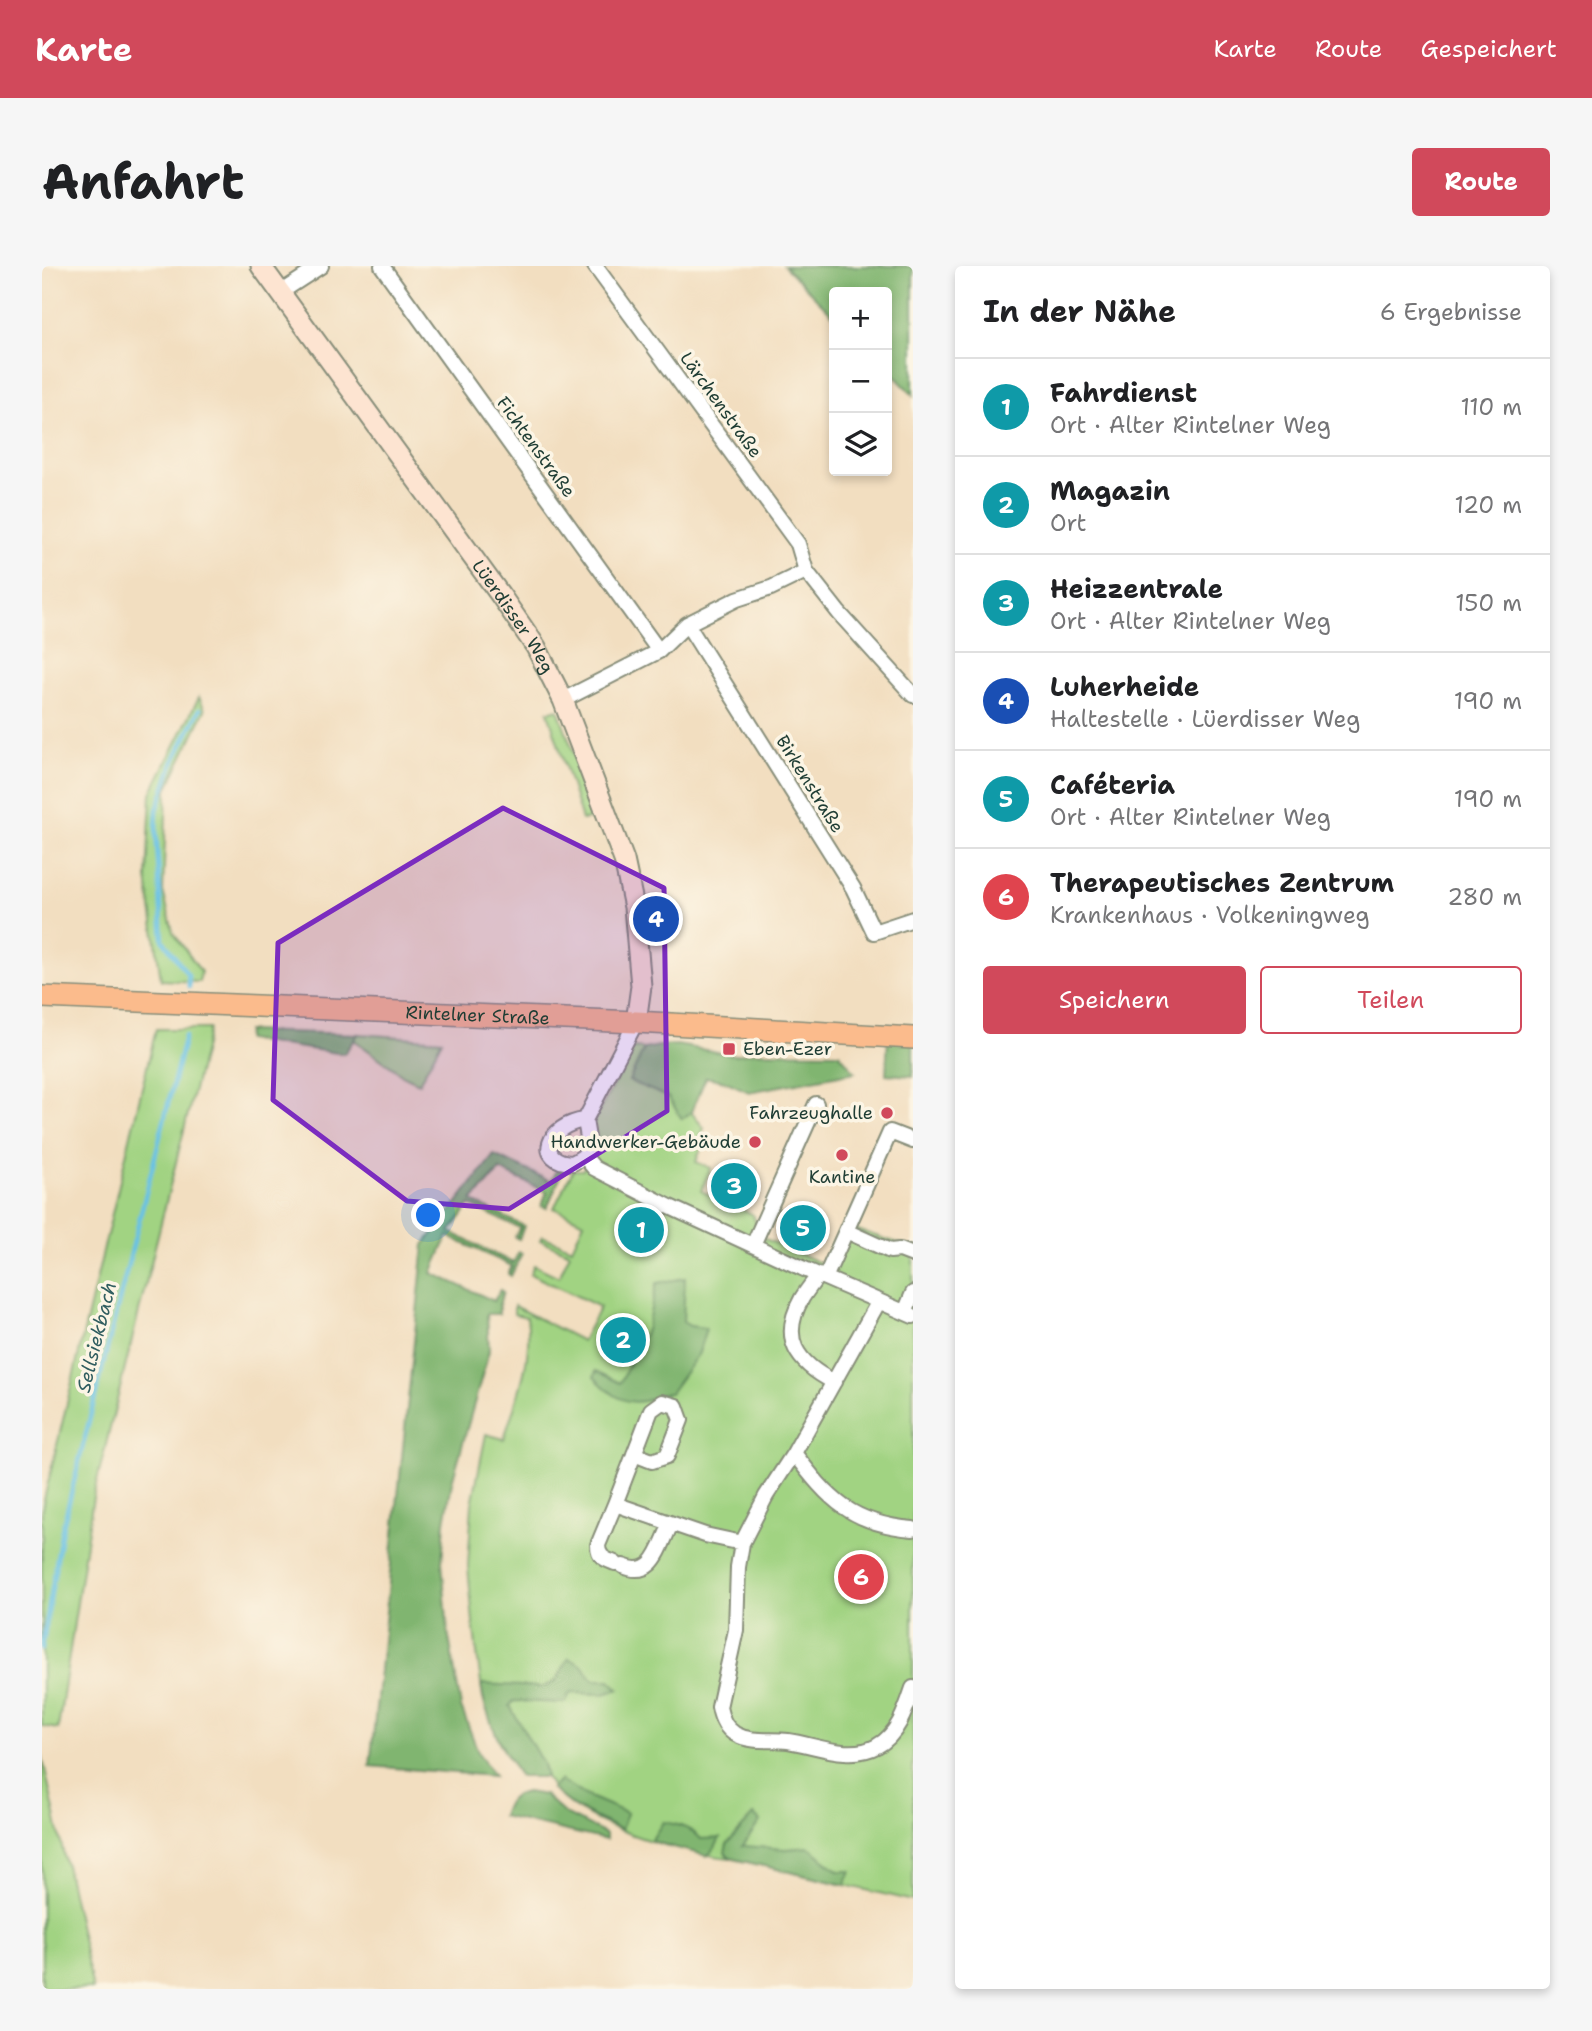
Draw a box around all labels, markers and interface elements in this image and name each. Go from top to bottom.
text: Karte [35,27,132,72]
text: Karte [1213,33,1277,65]
text: Route [1315,33,1382,65]
text: Gespeichert [1420,33,1557,65]
button: Route [1412,148,1550,216]
text: Anfahrt [42,149,244,215]
map controls [829,287,892,476]
button: + [829,287,892,350]
text: In der Nähe [983,291,1176,332]
text: 6 Ergebnisse [1380,297,1522,327]
street label: Lärchenstraße [674,347,768,463]
button: − [829,350,892,413]
text: Fahrdienst [1050,375,1197,410]
street label: Fichtenstraße [491,392,581,502]
text: 1 [1001,392,1011,422]
text: 110 m [1460,392,1522,422]
text: Ort · Alter Rintelner Weg [1050,410,1331,440]
button: layers [829,413,892,476]
text: Magazin [1050,473,1170,508]
text: 2 [998,490,1014,520]
text: 120 m [1454,490,1522,520]
text: Ort [1050,508,1087,538]
street label: Lüerdisser Weg [466,555,560,678]
text: Heizzentrale [1050,571,1223,606]
text: 3 [998,588,1014,618]
text: 150 m [1455,588,1522,618]
text: Ort · Alter Rintelner Weg [1050,606,1331,636]
text: Luherheide [1050,669,1199,704]
text: 4 [998,686,1014,716]
text: 190 m [1454,686,1522,716]
text: Haltestelle · Lüerdisser Weg [1050,704,1360,734]
street label: Birkenstraße [771,731,849,837]
text: Caféteria [1050,767,1175,802]
text: 5 [999,784,1013,814]
text: 190 m [1454,784,1522,814]
text: Ort · Alter Rintelner Weg [1050,802,1331,832]
text: Therapeutisches Zentrum [1050,865,1394,900]
text: 6 [998,882,1014,912]
text: 280 m [1447,882,1522,912]
pin: 4 [633,893,679,945]
text: Krankenhaus · Volkeningweg [1050,900,1370,930]
button: Speichern [983,966,1246,1034]
button: Teilen [1260,966,1522,1034]
street label: Rintelner Straße [405,1000,550,1030]
place label: Eben-Ezer [743,1037,832,1061]
marker: Eben-Ezer [721,1041,737,1057]
place label: Fahrzeughalle [749,1101,873,1125]
marker: Fahrzeughalle [879,1105,895,1121]
place label: Handwerker-Gebäude [550,1130,741,1154]
marker: Handwerker-Gebäude [747,1134,763,1150]
marker: Kantine [834,1147,850,1163]
pin: 3 [711,1160,757,1212]
place label: Kantine [809,1165,875,1189]
your location [411,1198,445,1232]
pin: 5 [780,1202,826,1254]
pin: 1 [618,1204,664,1256]
water label: Sellsiekbach [71,1279,122,1395]
pin: 2 [600,1314,646,1366]
pin: 6 [838,1551,884,1603]

